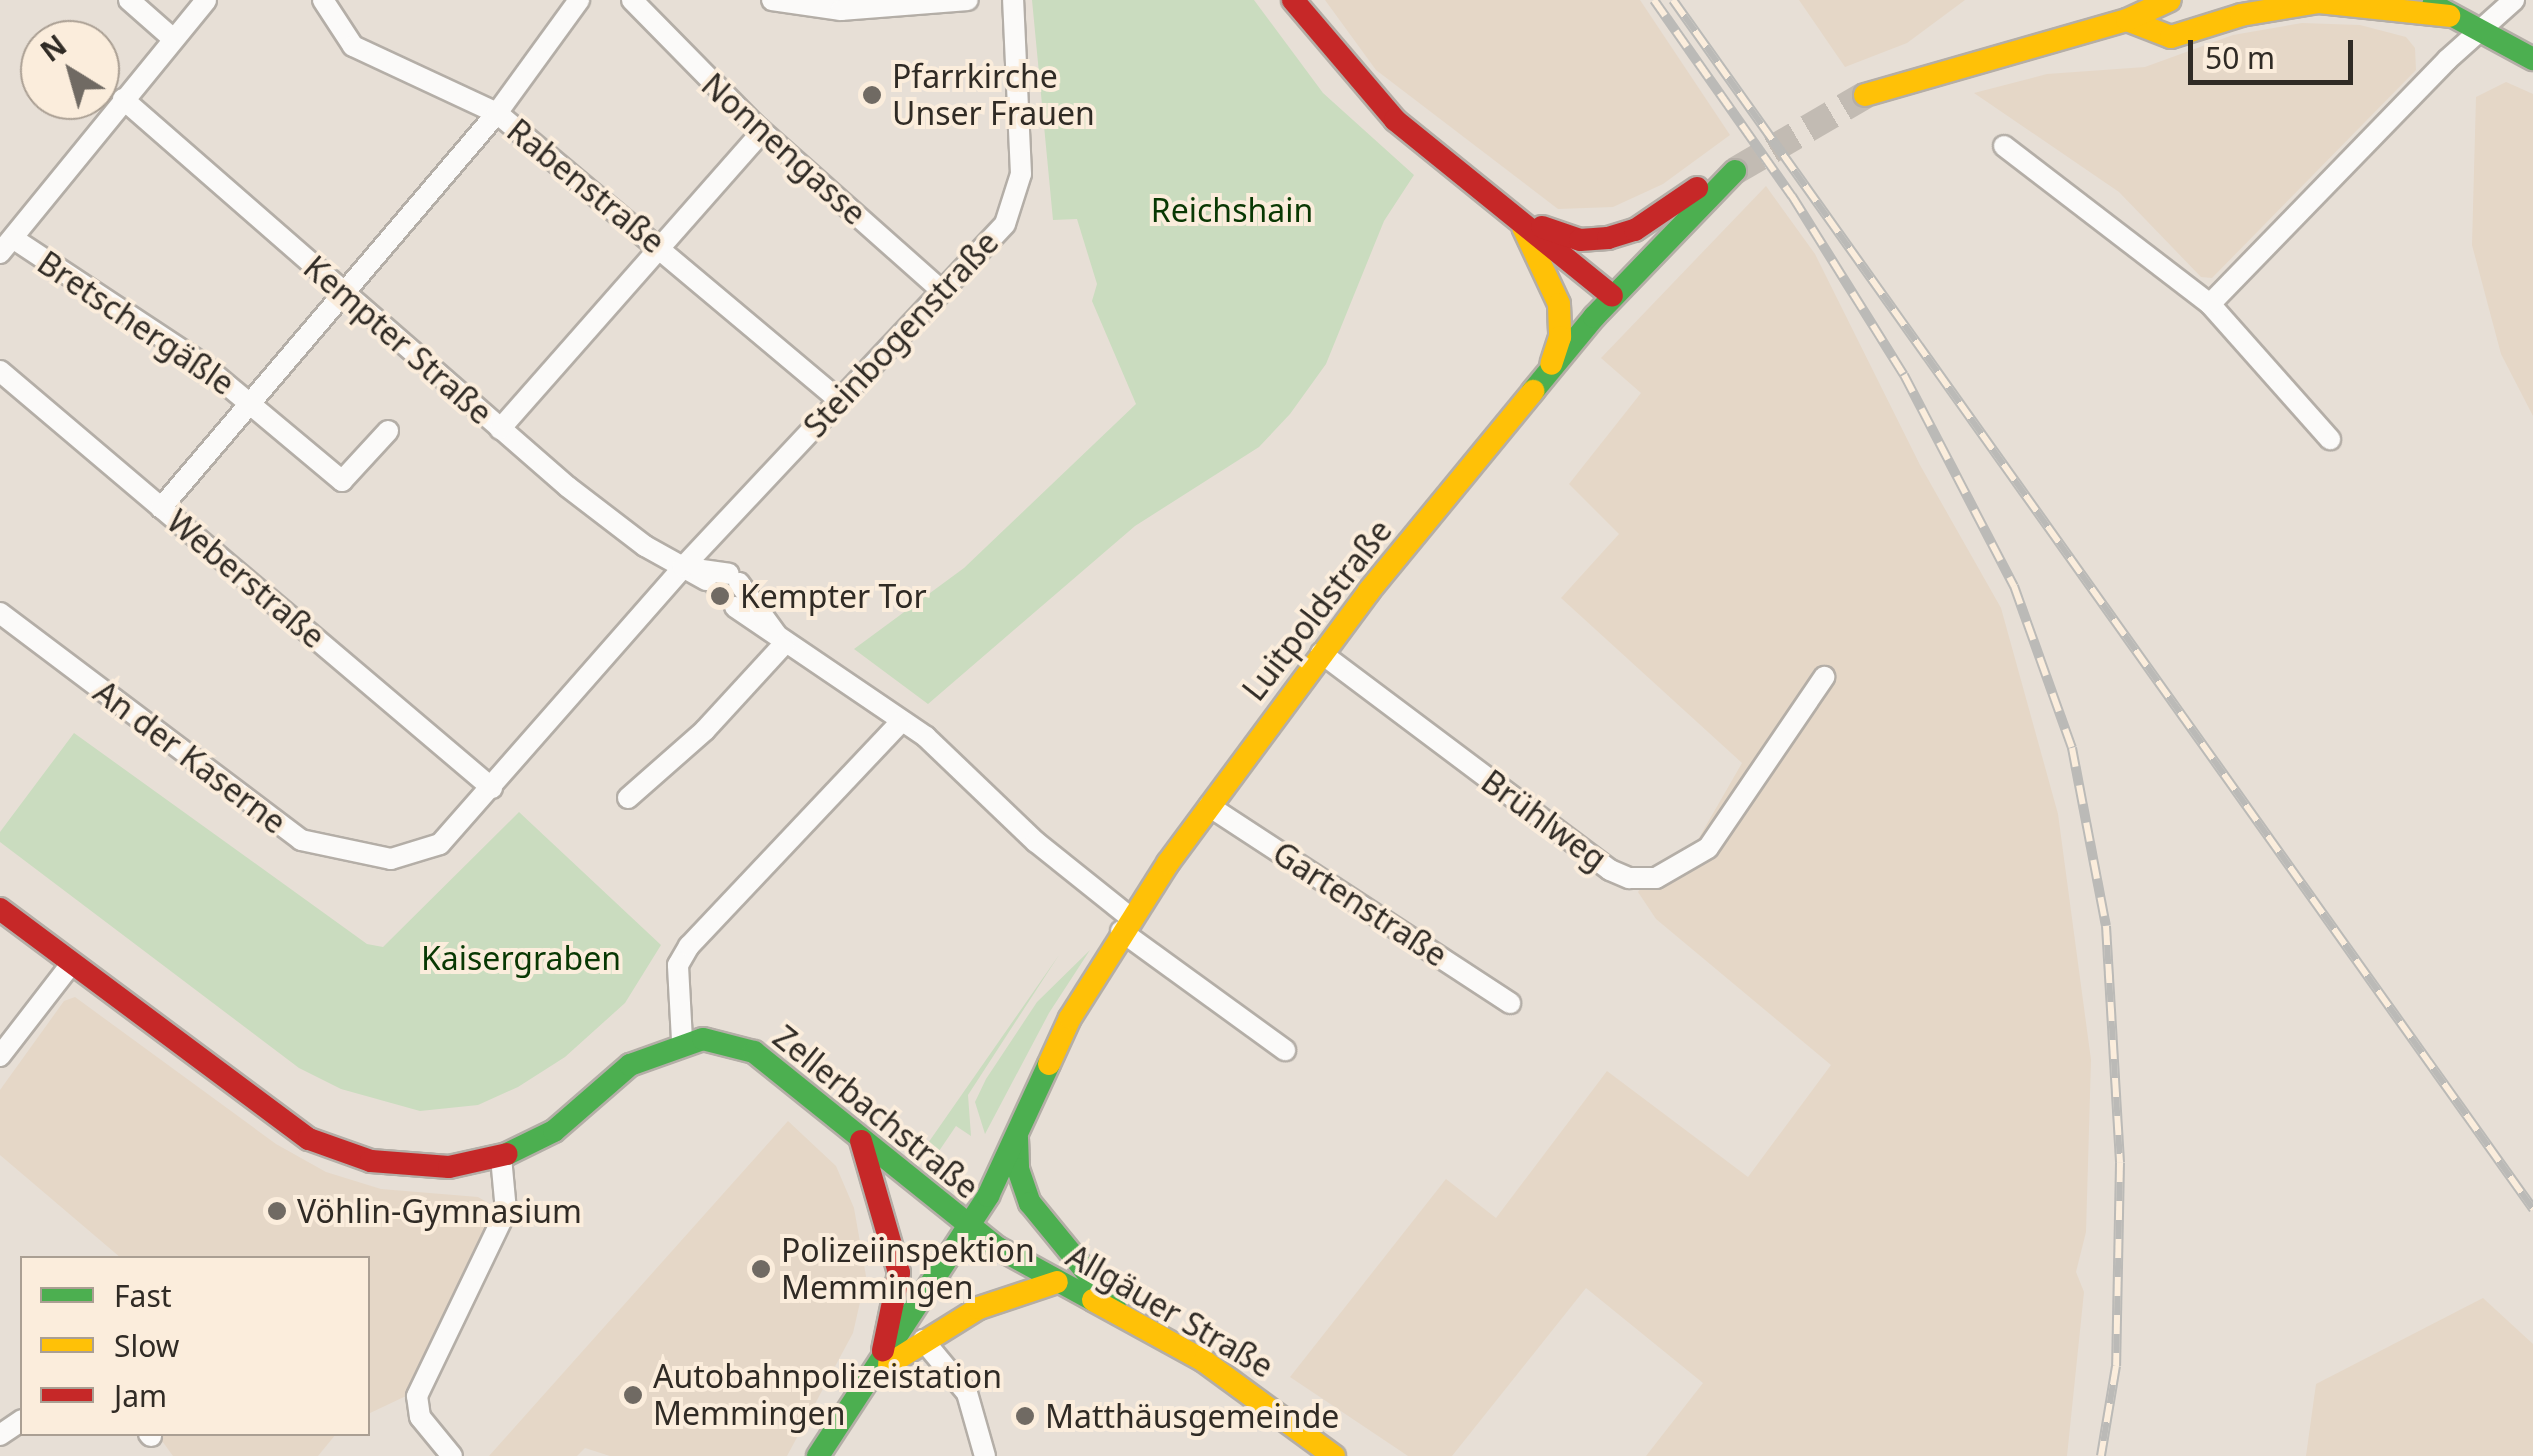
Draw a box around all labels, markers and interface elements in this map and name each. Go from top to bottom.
north arrow [20,20,120,120]
scale bar [2193,20,2358,82]
text: N [33,26,74,70]
text: 50 m [2205,37,2275,78]
place label: Pfarrkirche Unser Frauen [892,58,1095,133]
street label: Nonnengasse [694,65,874,233]
marker: Pfarrkirche Unser Frauen [861,84,883,106]
street label: Rabenstraße [500,111,672,261]
park label: Reichshain [1151,191,1313,229]
street label: Steinbogenstraße [796,223,1006,445]
street label: Bretschergäßle [31,243,241,403]
street label: Kempter Straße [296,248,500,432]
street label: Weberstraße [159,502,333,656]
street label: Luitpoldstraße [1234,512,1400,708]
place label: Kempter Tor [740,577,927,615]
marker: Kempter Tor [709,585,731,607]
street label: An der Kaserne [87,672,293,842]
street label: Brühlweg [1474,762,1614,878]
street label: Gartenstraße [1266,834,1454,974]
park label: Kaisergraben [421,939,621,977]
street label: Zellerbachstraße [766,1018,986,1206]
place label: Vöhlin-Gymnasium [297,1192,582,1230]
marker: Vöhlin-Gymnasium [266,1200,288,1222]
place label: Polizeiinspektion Memmingen [781,1232,1035,1307]
street label: Allgäuer Straße [1060,1236,1280,1386]
legend [20,1256,370,1436]
marker: Polizeiinspektion Memmingen [750,1258,772,1280]
text: Fast [114,1275,172,1316]
text: Slow [114,1325,179,1366]
place label: Autobahnpolizeistation Memmingen [653,1358,1002,1433]
text: Jam [114,1375,167,1416]
marker: Autobahnpolizeistation Memmingen [622,1384,644,1406]
place label: Matthäusgemeinde [1045,1397,1339,1435]
marker: Matthäusgemeinde [1014,1405,1036,1427]

